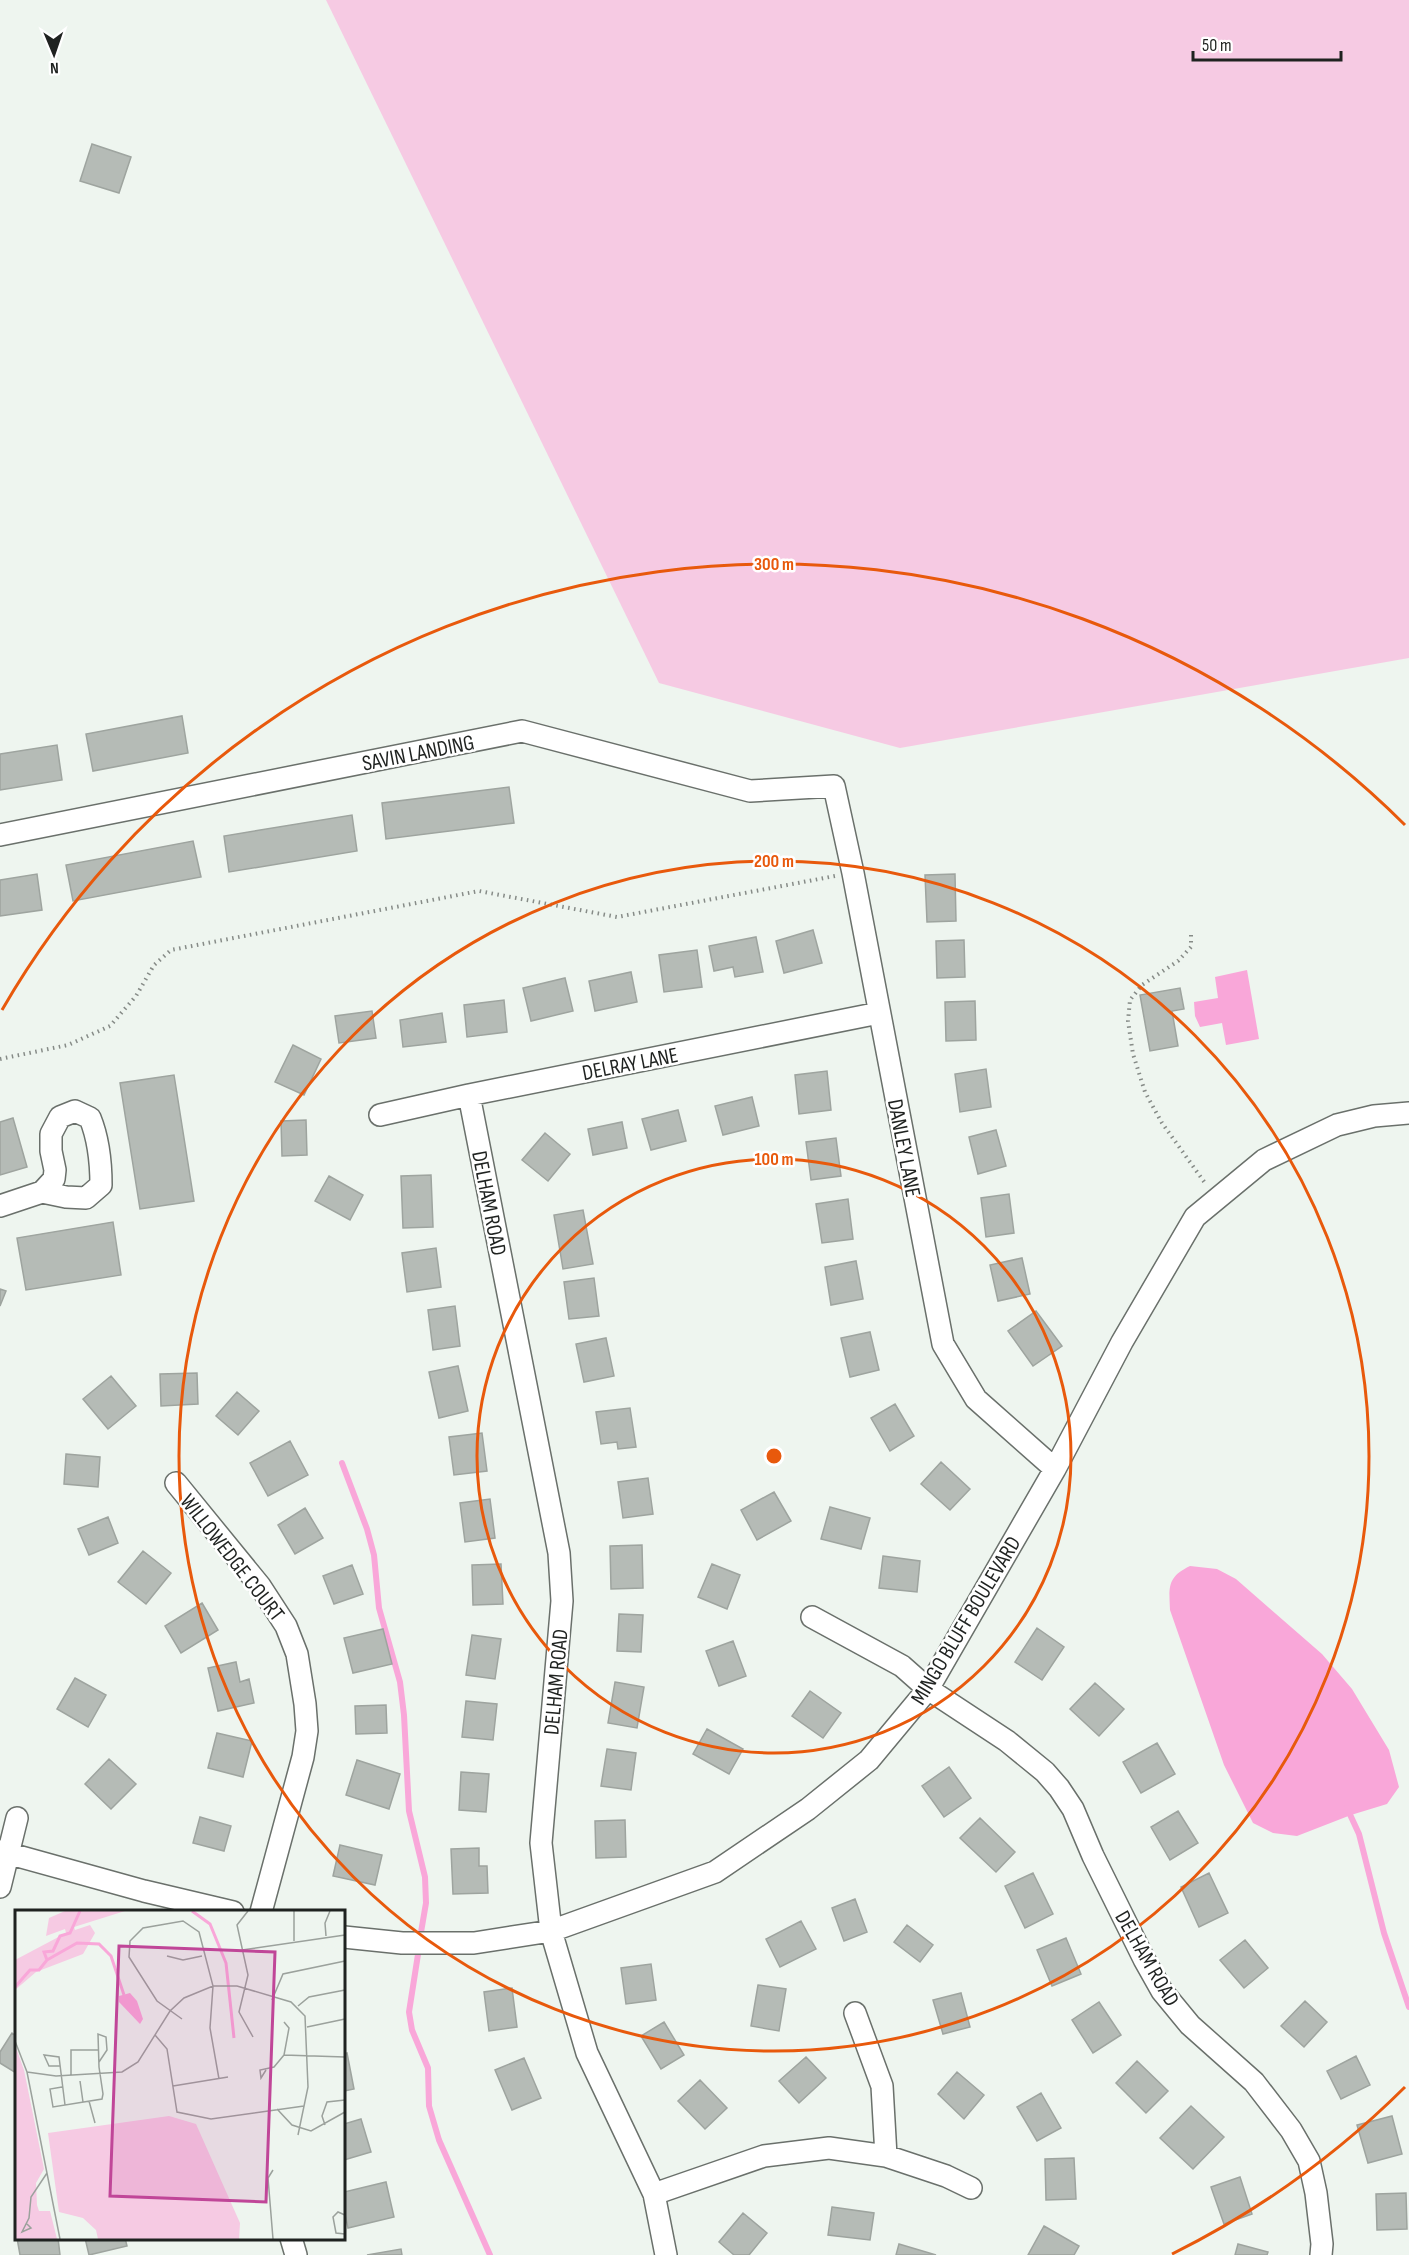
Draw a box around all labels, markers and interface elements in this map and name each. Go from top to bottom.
north arrow [24,24,84,84]
scale bar [1193,24,1342,62]
text: 50 m [1202,35,1232,56]
text: N [50,58,59,77]
text: 300 m [754,554,794,575]
street label: SAVIN LANDING [360,729,477,778]
text: 200 m [754,851,794,872]
street label: DELRAY LANE [580,1042,681,1087]
street label: DANLEY LANE [881,1097,926,1200]
street label: DELHAM ROAD [465,1149,512,1258]
text: 100 m [755,1149,794,1170]
centre of rings [764,1446,784,1466]
street label: WILLOWEDGE COURT [174,1489,290,1627]
street label: MINGO BLUFF BOULEVARD [905,1532,1027,1710]
street label: DELHAM ROAD [538,1628,575,1736]
street label: DELHAM ROAD [1108,1906,1185,2011]
inset map [15,1910,345,2240]

